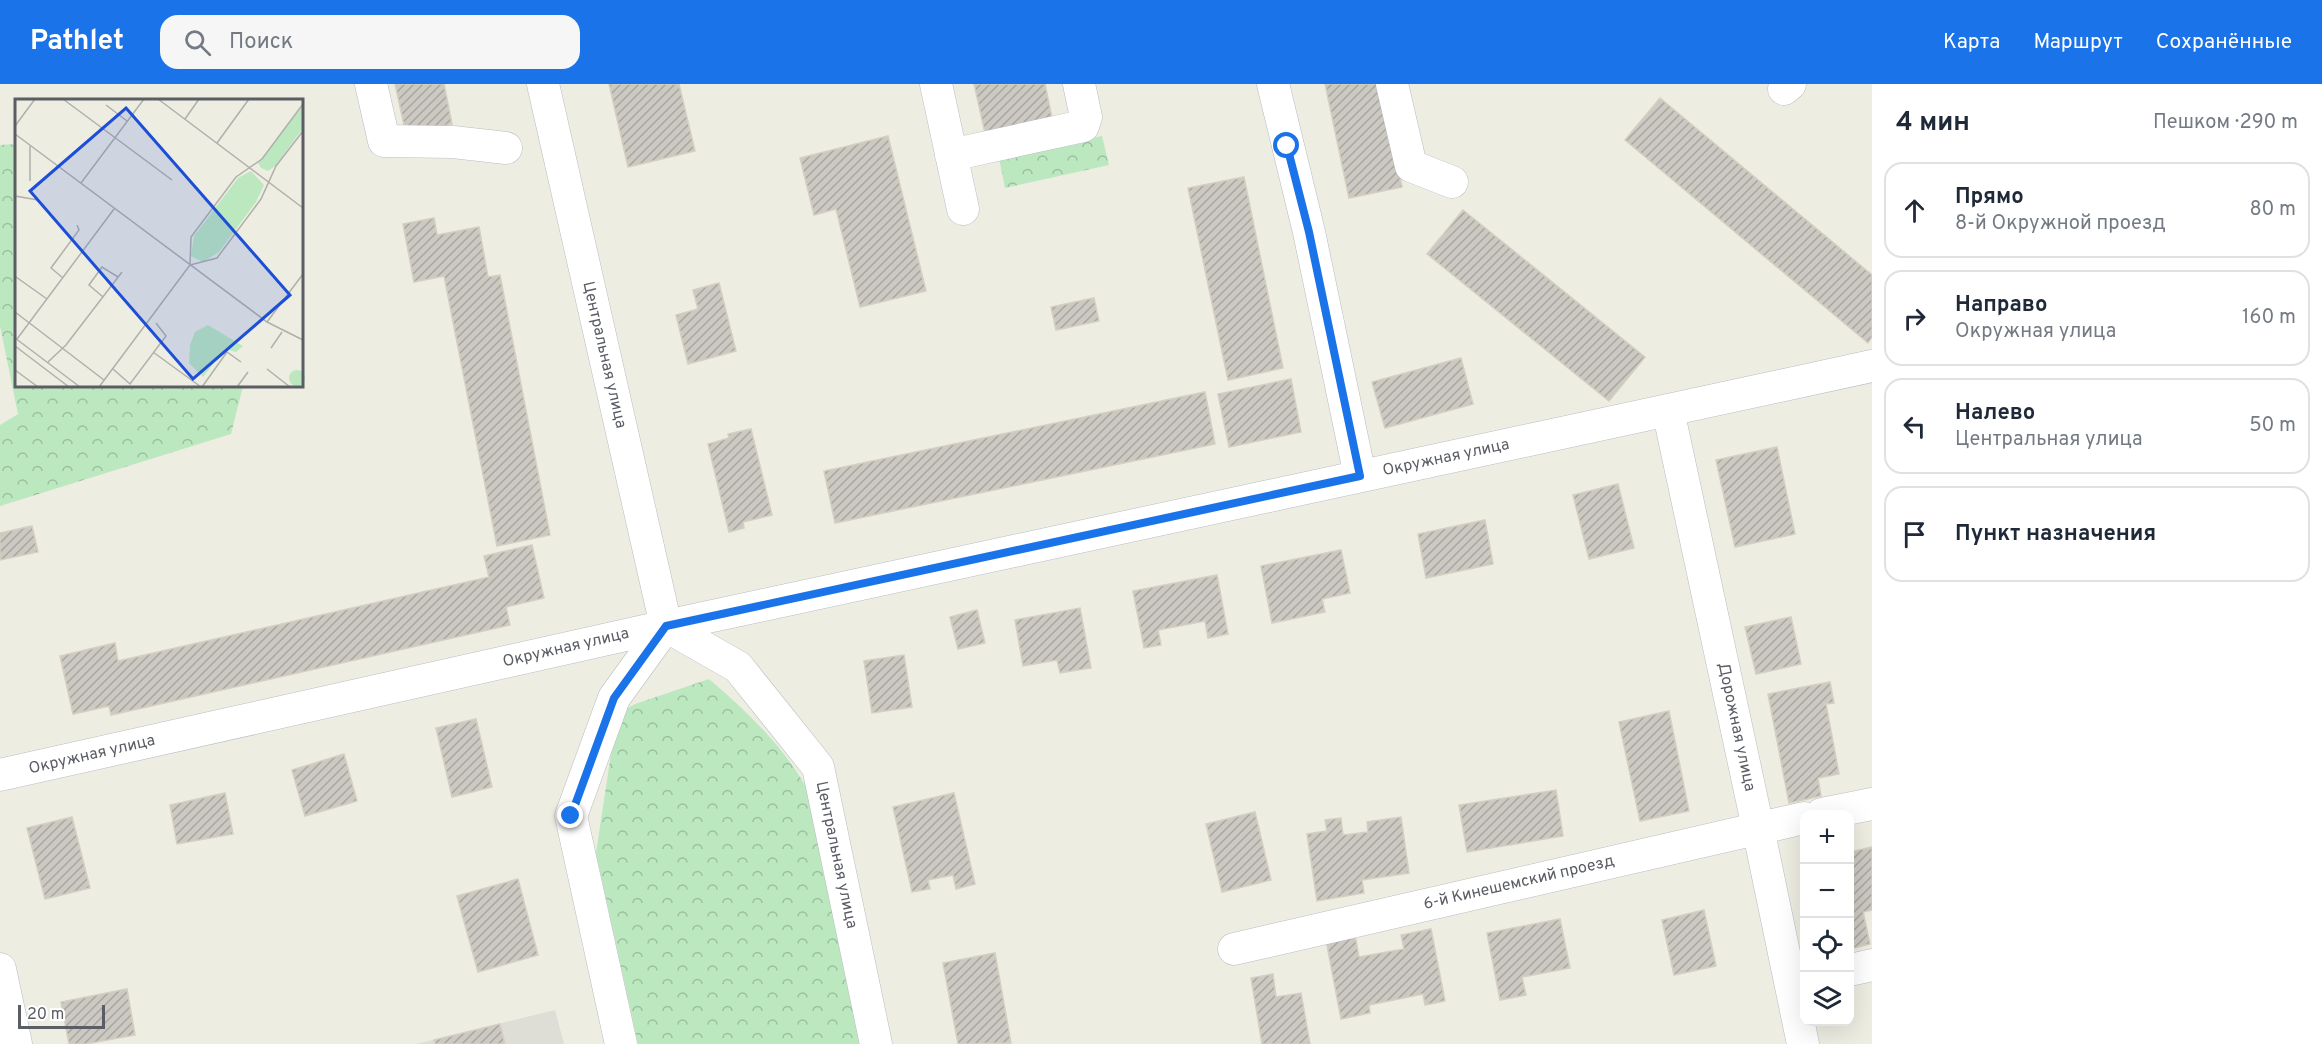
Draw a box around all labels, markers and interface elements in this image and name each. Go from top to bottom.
search box [160,15,580,69]
text: Pathlet [30,24,124,60]
icon: search [181,26,214,59]
text: Поиск [229,29,293,56]
text: Карта [1943,29,2000,56]
text: Маршрут [2033,29,2123,56]
text: Сохранённые [2156,29,2292,56]
inset map [15,99,303,387]
text: 4 мин [1896,107,1970,140]
text: Пешком · 290 m [2153,110,2298,136]
route start [1273,132,1299,158]
text: Прямо [1955,184,2024,211]
icon: ahead [1898,194,1931,227]
text: 80 m [2250,197,2296,223]
text: 8-й Окружной проезд [1955,211,2166,237]
street label: Центральная улица [577,280,631,430]
text: Направо [1955,292,2047,319]
icon: right [1898,302,1931,335]
text: 160 m [2242,305,2296,331]
text: Окружная улица [1955,319,2116,345]
text: Налево [1955,400,2035,427]
icon: left [1898,410,1931,443]
text: 50 m [2249,413,2296,439]
text: Центральная улица [1955,427,2143,453]
street label: Окружная улица [1381,435,1511,481]
icon: arrive [1898,518,1931,551]
text: Пункт назначения [1955,521,2156,548]
street label: Окружная улица [501,624,631,672]
street label: Дорожная улица [1713,661,1759,793]
street label: Окружная улица [27,731,157,779]
street label: Центральная улица [811,780,861,930]
route end [557,802,583,828]
map controls [1800,810,1854,1026]
button: + [1800,810,1854,864]
street label: 6-й Кинешемский проезд [1422,851,1616,915]
button: − [1800,864,1854,918]
button: locate [1800,918,1854,972]
button: layers [1800,972,1854,1026]
scale bar [18,1002,105,1030]
text: 20 m [27,1005,64,1025]

